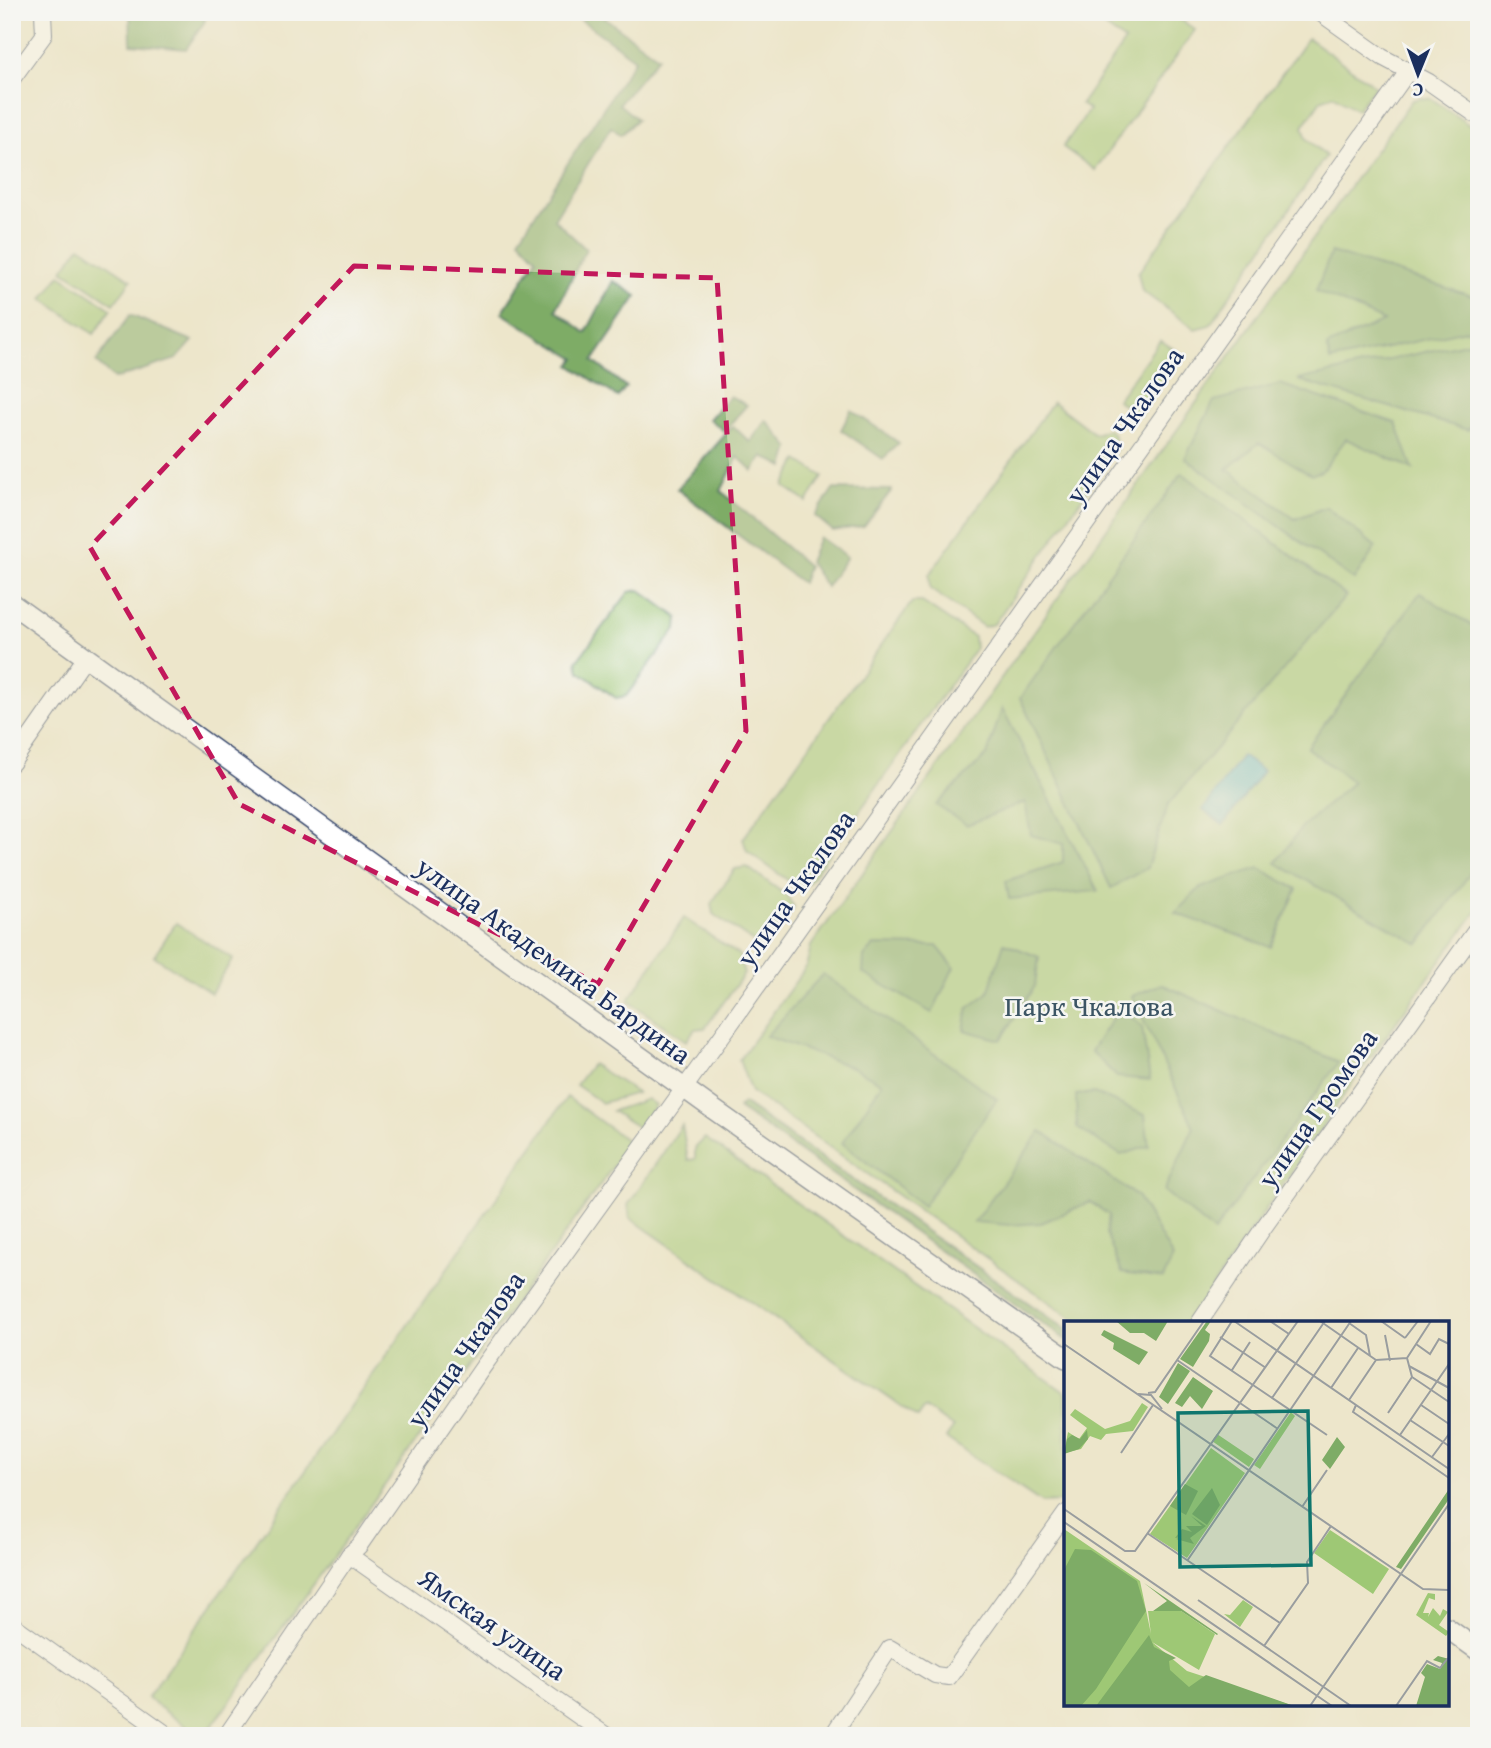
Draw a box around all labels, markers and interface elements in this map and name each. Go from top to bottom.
north arrow [1382,38,1452,108]
text: С [1412,77,1423,105]
street label: улица Чкалова [1054,337,1193,512]
street label: улица Чкалова [725,800,864,975]
street label: улица Академика Бардина [407,845,701,1074]
park label: Парк Чкалова [1004,985,1174,1026]
street label: улица Громова [1246,1019,1387,1196]
street label: улица Чкалова [395,1261,534,1436]
inset map [1064,1321,1449,1706]
street label: Ямская улица [410,1557,576,1690]

